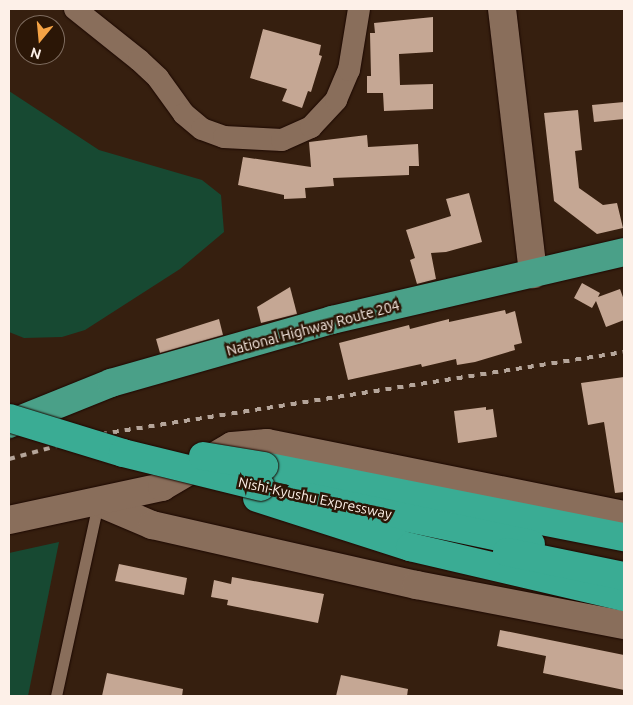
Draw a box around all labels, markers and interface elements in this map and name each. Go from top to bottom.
north arrow [15,15,65,65]
text: N [29,44,43,63]
street label: National Highway Route 204 [225,297,401,359]
street label: Nishi-Kyushu Expressway [237,474,393,522]

